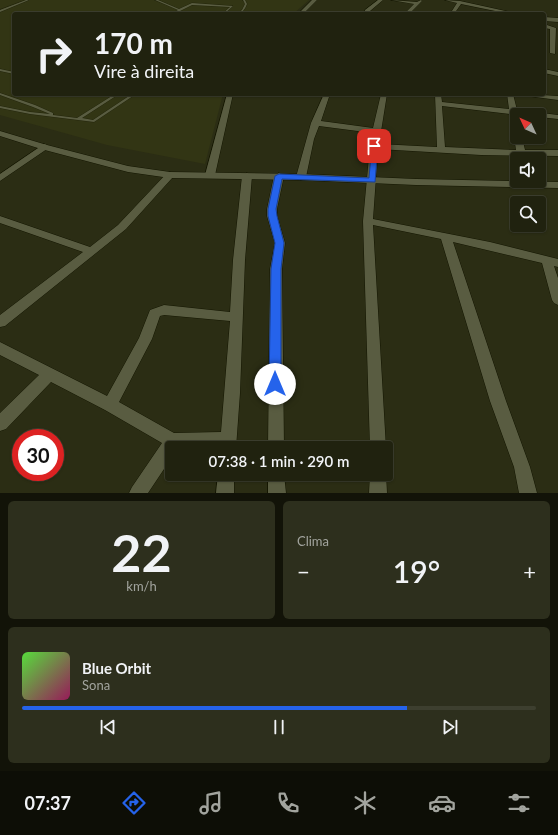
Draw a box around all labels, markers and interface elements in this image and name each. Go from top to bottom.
text: 170 m [94,26,173,60]
icon: right [28,28,80,80]
text: Vire à direita [94,60,194,82]
north arrow [510,108,546,144]
map controls [510,108,546,232]
pin [357,129,391,163]
icon: arrive [363,135,385,157]
button: sound [510,152,546,188]
button: search [510,196,546,232]
position arrow [254,363,296,405]
speed limit sign: 30 [12,429,64,481]
text: 07:38 · 1 min · 290 m [209,452,349,470]
text: 22 [111,521,172,583]
text: Clima [297,533,329,549]
text: 19° [393,553,440,589]
text: − [297,558,310,585]
text: + [523,558,536,585]
text: km/h [126,578,157,594]
text: Blue Orbit [82,659,151,677]
text: Sona [82,677,110,693]
icon: previous [97,716,119,738]
icon: pause [268,716,290,738]
icon: next [439,716,461,738]
icon: directions [120,789,148,817]
icon: music [197,789,225,817]
icon: phone [274,789,302,817]
icon: climate [351,789,379,817]
icon: car [428,789,456,817]
icon: filters [505,789,533,817]
text: 07:37 [25,792,71,814]

